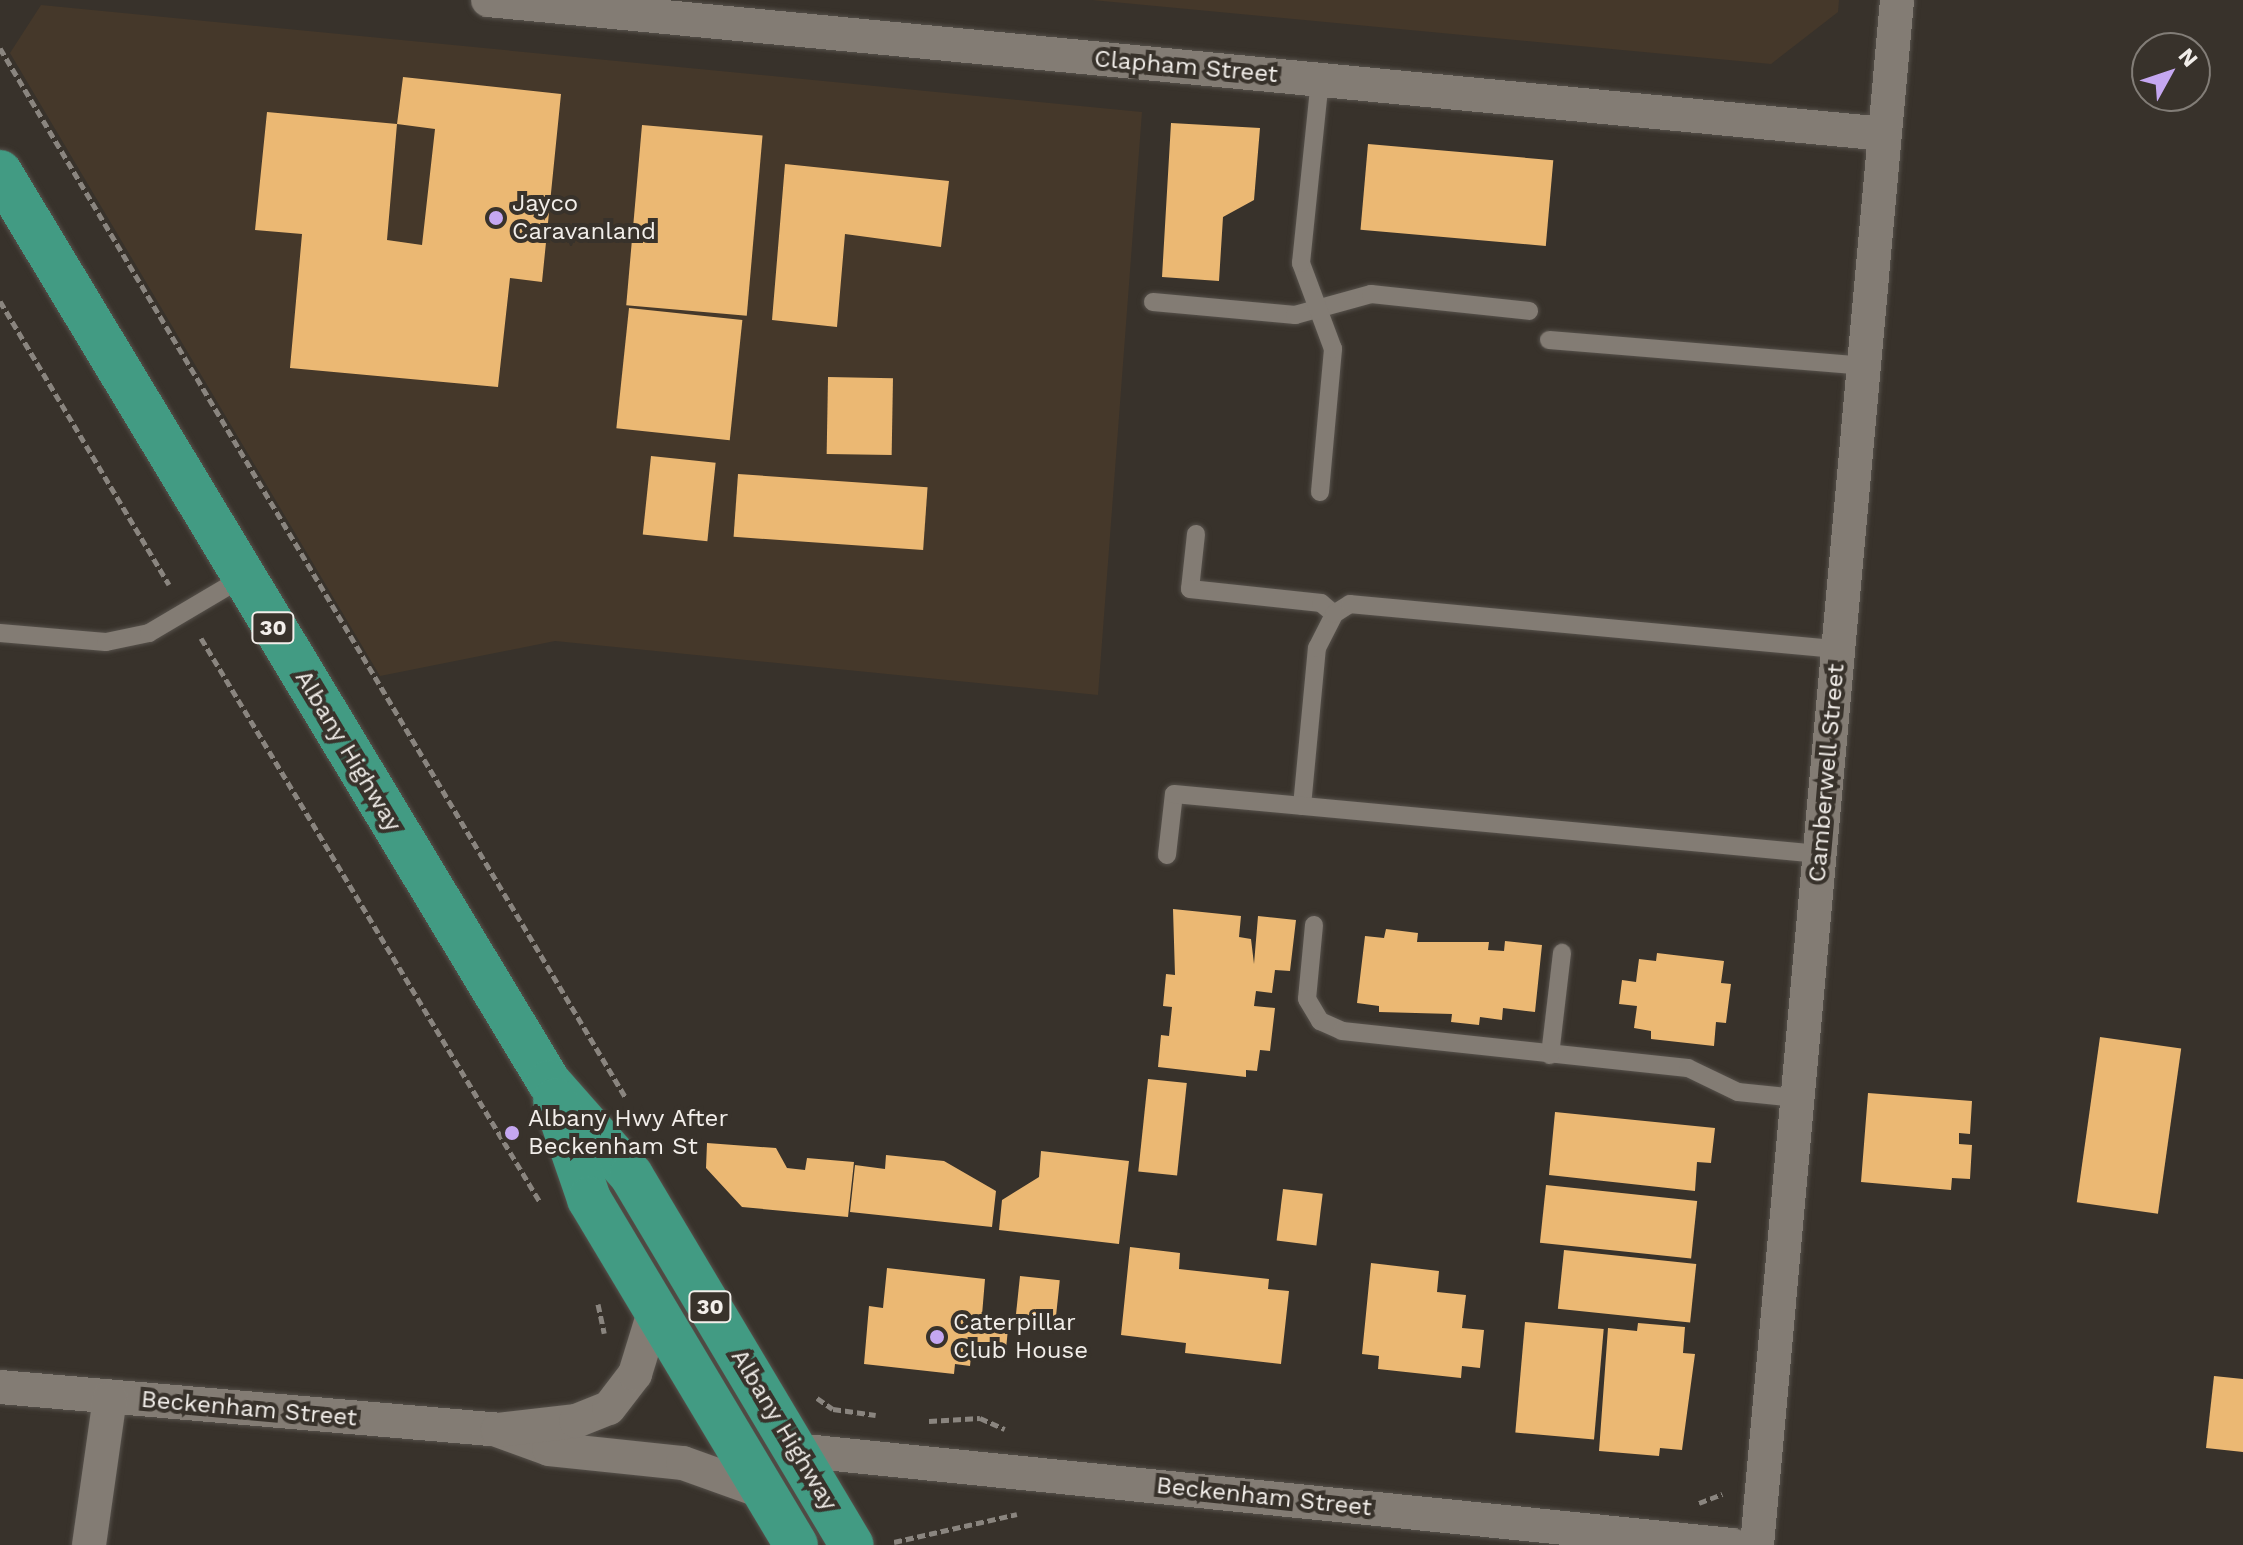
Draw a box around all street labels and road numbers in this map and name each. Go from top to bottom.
street label: Clapham Street [1093,45,1279,89]
road number: 30 [251,610,295,646]
street label: Camberwell Street [1803,662,1851,884]
street label: Albany Highway [288,665,408,837]
road number: 30 [688,1289,732,1325]
street label: Albany Highway [724,1344,844,1516]
street label: Beckenham Street [140,1385,358,1433]
street label: Beckenham Street [1155,1471,1373,1523]

